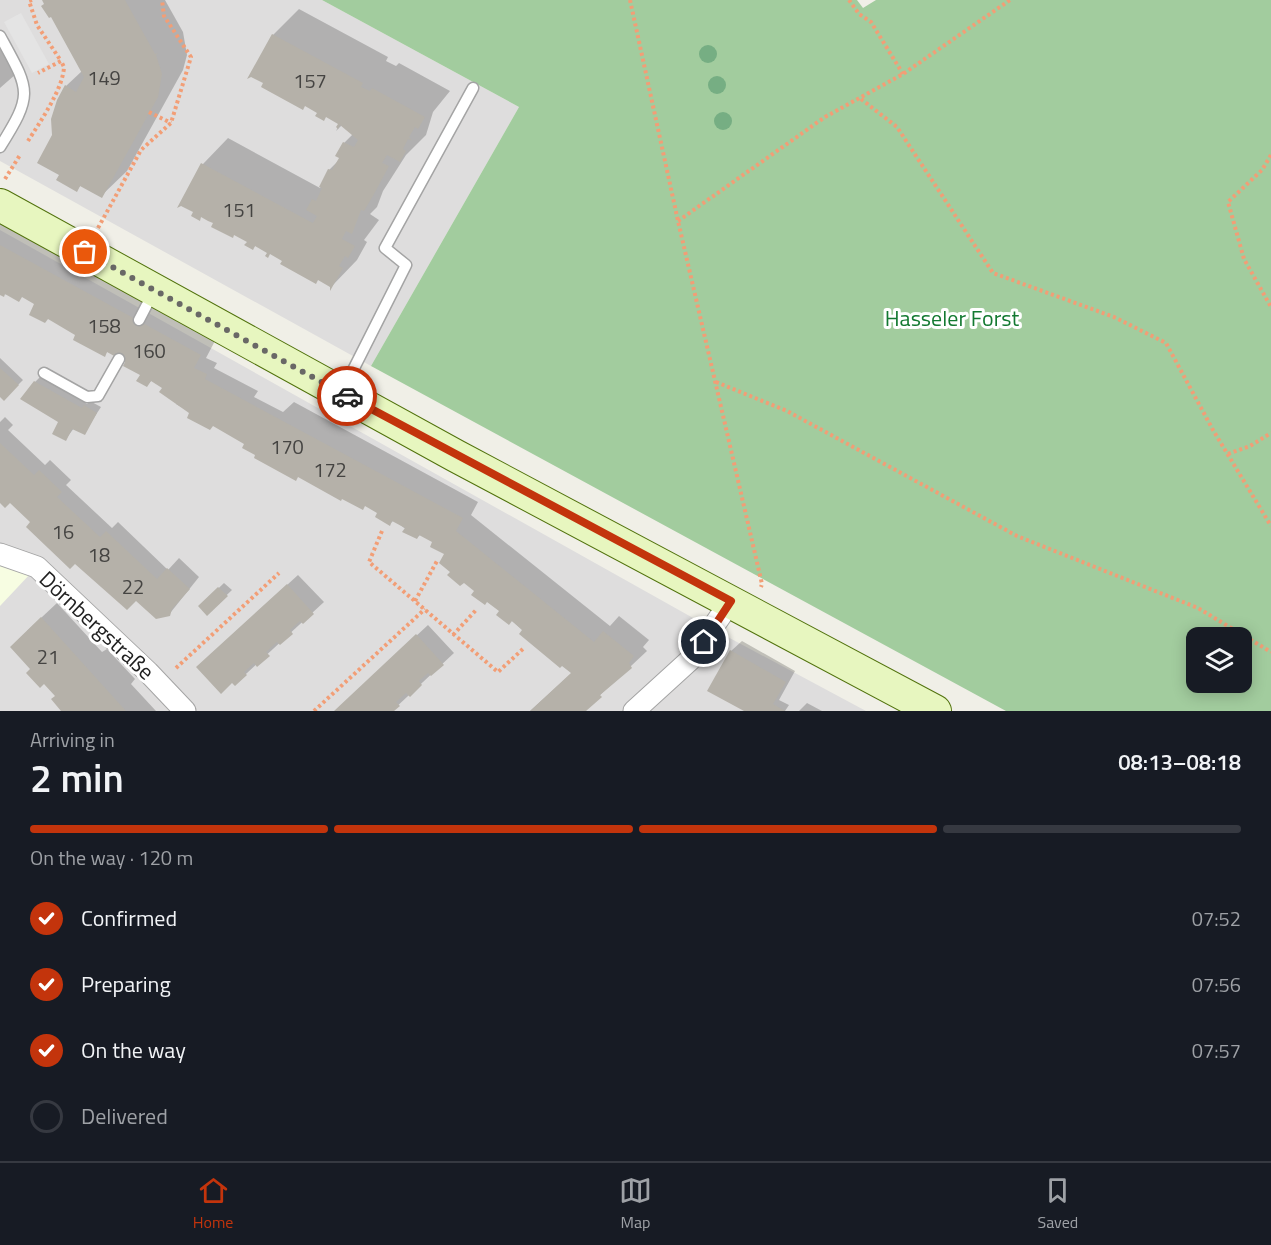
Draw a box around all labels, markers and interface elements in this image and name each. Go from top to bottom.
house number: 149 [87,62,121,93]
house number: 157 [293,65,327,96]
house number: 151 [222,194,256,225]
pin [59,226,110,277]
icon: bag [68,235,101,268]
park label: Hasseler Forst [885,301,1019,335]
house number: 158 [87,310,121,341]
house number: 160 [132,335,166,366]
courier [317,366,377,426]
icon: car [331,380,364,413]
house number: 170 [270,431,304,462]
house number: 172 [313,454,347,485]
house number: 16 [52,516,74,547]
house number: 18 [88,539,110,570]
street label: Dörnbergstraße [32,562,162,688]
house number: 22 [122,571,144,602]
pin [678,616,729,667]
icon: home [687,625,720,658]
map controls [1186,627,1252,693]
button: layers [1186,627,1252,693]
house number: 21 [37,641,59,672]
text: Arriving in [30,724,115,755]
text: 08:13–08:18 [1118,745,1241,779]
text: 2 min [30,748,124,807]
text: On the way · 120 m [30,842,193,873]
text: Confirmed [81,901,177,935]
icon: check [30,902,63,935]
text: 07:52 [1192,903,1241,934]
text: Preparing [81,967,171,1001]
icon: check [30,968,63,1001]
text: 07:56 [1192,969,1241,1000]
text: On the way [81,1033,186,1067]
icon: check [30,1034,63,1067]
text: 07:57 [1192,1035,1241,1066]
text: Delivered [81,1099,168,1133]
tab: Home [193,1174,233,1234]
tab: Map [619,1174,652,1234]
tab: Saved [1037,1174,1078,1234]

